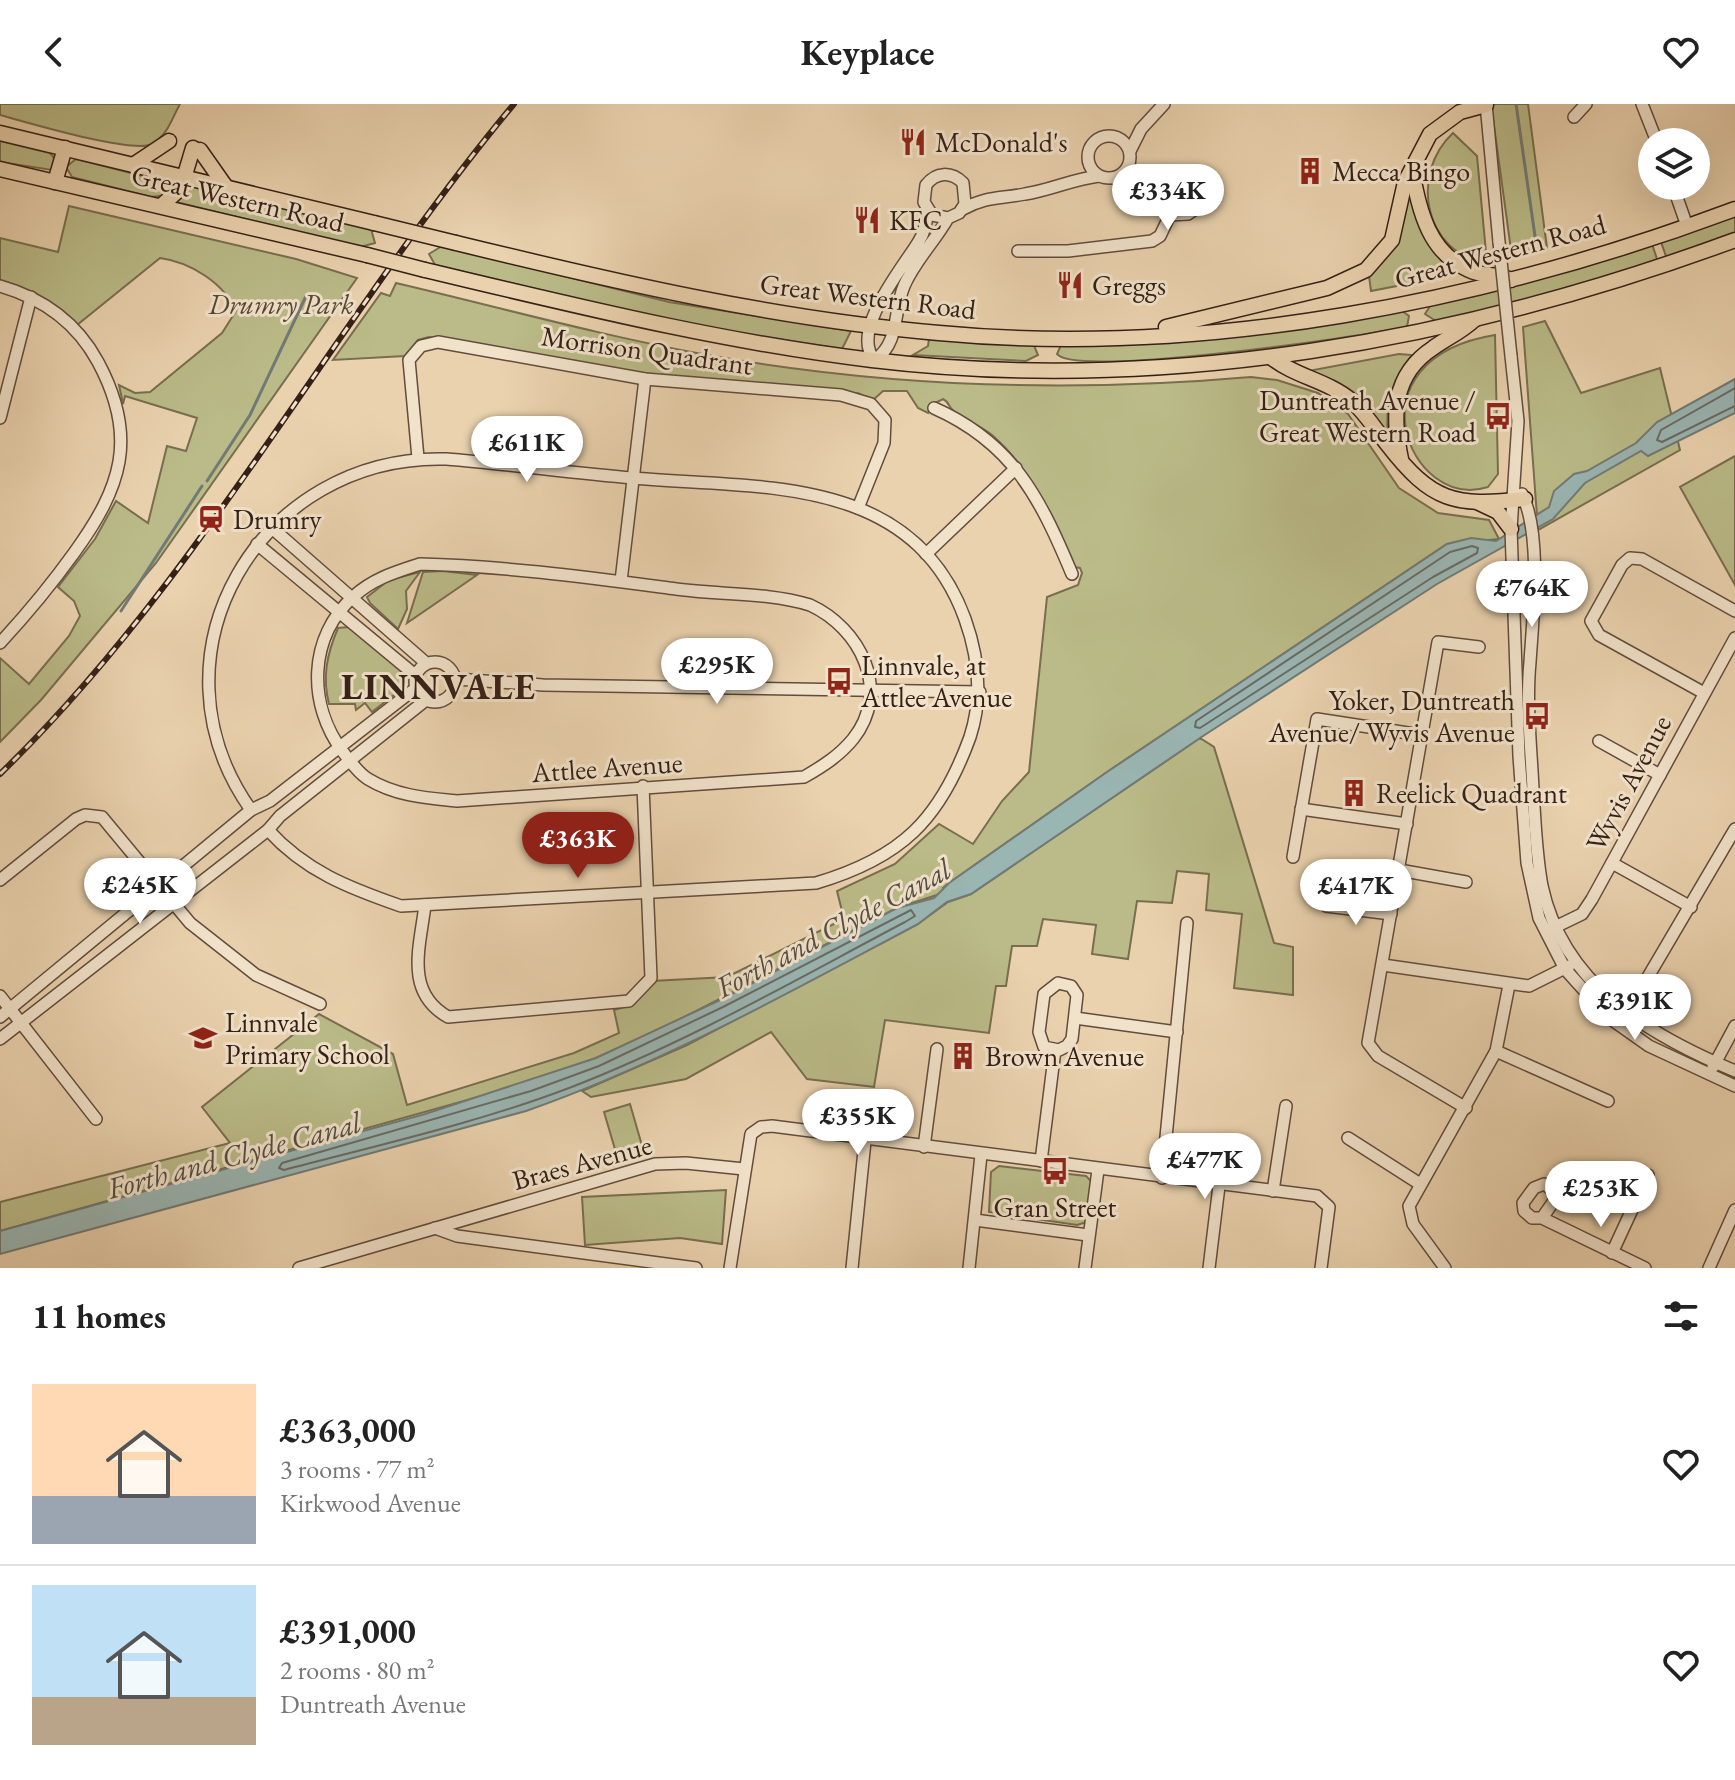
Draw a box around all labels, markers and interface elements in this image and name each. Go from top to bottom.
text: Keyplace [800,29,935,76]
icon: back [32,30,76,74]
icon: heart [1659,30,1703,74]
place label: McDonald's [935,124,1068,160]
restaurant icon: McDonald's [898,127,928,157]
map controls [1638,128,1710,200]
button: layers [1638,128,1710,200]
place label: Mecca Bingo [1332,153,1470,189]
street label: Great Western Road [128,156,349,240]
building icon: Mecca Bingo [1295,156,1325,186]
pin: £334K [1112,164,1224,232]
text: £334K [1130,173,1206,207]
place label: KFC [889,202,942,238]
restaurant icon: KFC [852,205,882,235]
street label: Great Western Road [1390,205,1610,296]
street label: Great Western Road [758,265,979,327]
place label: Greggs [1092,267,1166,303]
restaurant icon: Greggs [1055,270,1085,300]
park label: Drumry Park [207,286,354,322]
street label: Morrison Quadrant [539,317,755,383]
place label: Duntreath Avenue / Great Western Road [1259,382,1477,450]
bus stop icon: Duntreath Avenue / Great Western Road [1483,401,1513,431]
pin: £611K [471,416,583,484]
text: £611K [489,425,565,459]
place label: Drumry [233,501,322,537]
station icon: Drumry [196,504,226,534]
pin: £764K [1476,561,1588,629]
text: £764K [1494,570,1570,604]
pin: £295K [661,638,773,706]
text: £295K [679,647,755,681]
place label: Linnvale, at Attlee Avenue [860,647,1012,715]
district label: LINNVALE [341,663,537,710]
bus stop icon: Linnvale, at Attlee Avenue [824,666,854,696]
place label: Yoker, Duntreath Avenue/ Wyvis Avenue [1268,682,1515,750]
bus stop icon: Yoker, Duntreath Avenue/ Wyvis Avenue [1522,701,1552,731]
street label: Wyvis Avenue [1577,709,1679,857]
street label: Attlee Avenue [529,744,684,790]
place label: Reelick Quadrant [1376,775,1567,811]
building icon: Reelick Quadrant [1339,778,1369,808]
pin: £363K [522,812,634,880]
text: £363K [540,821,616,855]
water label: Forth and Clyde Canal [708,849,959,1007]
pin: £245K [84,858,196,926]
pin: £417K [1300,859,1412,927]
text: £245K [102,867,178,901]
text: £417K [1318,868,1394,902]
pin: £391K [1579,974,1691,1042]
text: £391K [1597,983,1673,1017]
place label: Linnvale Primary School [225,1004,390,1072]
school or university icon: Linnvale Primary School [188,1023,218,1053]
place label: Brown Avenue [985,1038,1144,1074]
building icon: Brown Avenue [948,1041,978,1071]
pin: £355K [802,1089,914,1157]
text: £355K [820,1098,896,1132]
water label: Forth and Clyde Canal [102,1102,367,1208]
street label: Braes Avenue [508,1126,656,1198]
pin: £477K [1149,1133,1261,1201]
text: £477K [1167,1142,1243,1176]
bus stop icon: Gran Street [1040,1156,1070,1186]
pin: £253K [1545,1161,1657,1229]
text: £253K [1563,1170,1639,1204]
place label: Gran Street [994,1189,1117,1225]
text: 11 homes [32,1294,166,1338]
icon: filters [1659,1294,1703,1338]
text: £363,000 [280,1408,416,1452]
icon: home [96,1416,192,1512]
icon: heart [1659,1442,1703,1486]
text: 3 rooms · 77 m² [280,1452,435,1486]
text: Kirkwood Avenue [280,1486,461,1520]
text: £391,000 [280,1609,416,1653]
icon: home [96,1617,192,1713]
icon: heart [1659,1643,1703,1687]
text: 2 rooms · 80 m² [280,1653,435,1687]
text: Duntreath Avenue [280,1687,466,1721]

